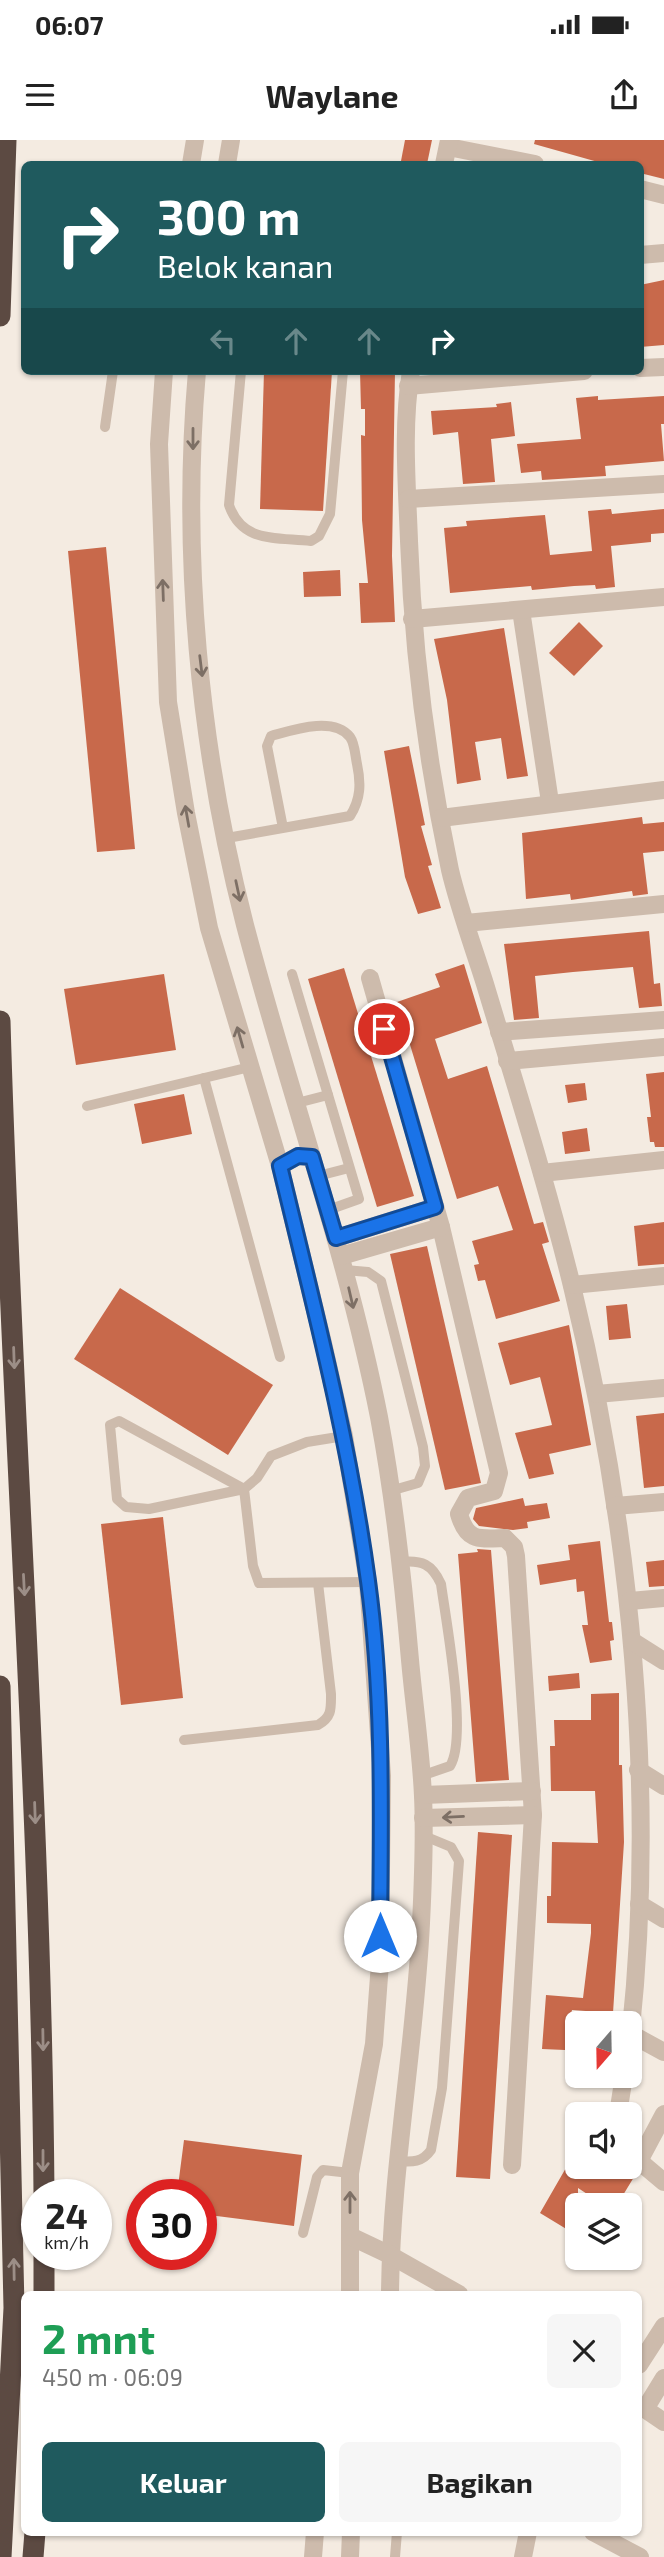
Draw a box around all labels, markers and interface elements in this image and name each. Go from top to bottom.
text: 06:07 [35,9,104,40]
icon: menu [21,76,59,114]
text: Waylane [265,76,399,114]
icon: share [605,76,643,114]
text: 300 m [157,186,300,245]
icon: right [42,189,133,280]
text: Belok kanan [157,246,333,284]
icon: left [204,322,242,360]
icon: ahead [277,322,315,360]
icon: ahead [350,322,388,360]
icon: right [423,322,461,360]
one-way arrow [187,427,200,450]
one-way arrow [156,579,169,602]
one-way arrow [194,654,207,677]
one-way arrow [180,805,193,828]
one-way arrow [232,879,245,901]
pin [354,999,414,1059]
icon: arrive [365,1010,403,1048]
one-way arrow [233,1026,246,1049]
one-way arrow [345,1287,358,1309]
one-way arrow [7,1346,20,1369]
one-way arrow [18,1574,31,1597]
one-way arrow [29,1801,42,1824]
one-way arrow [442,1810,465,1823]
position arrow [343,1899,417,1973]
north arrow [565,2011,642,2088]
map controls [565,2011,642,2270]
one-way arrow [36,2028,49,2051]
button: sound [565,2102,642,2179]
one-way arrow [37,2149,50,2172]
speed limit sign: 30 [126,2179,217,2270]
one-way arrow [343,2190,357,2213]
button: layers [565,2193,642,2270]
text: 24 [45,2194,88,2236]
text: km/h [44,2231,89,2253]
one-way arrow [7,2257,20,2280]
text: 2 mnt [42,2312,155,2362]
button: close [547,2314,621,2388]
text: 450 m · 06:09 [42,2363,183,2391]
button: Keluar [42,2442,325,2522]
button: Bagikan [339,2442,621,2522]

